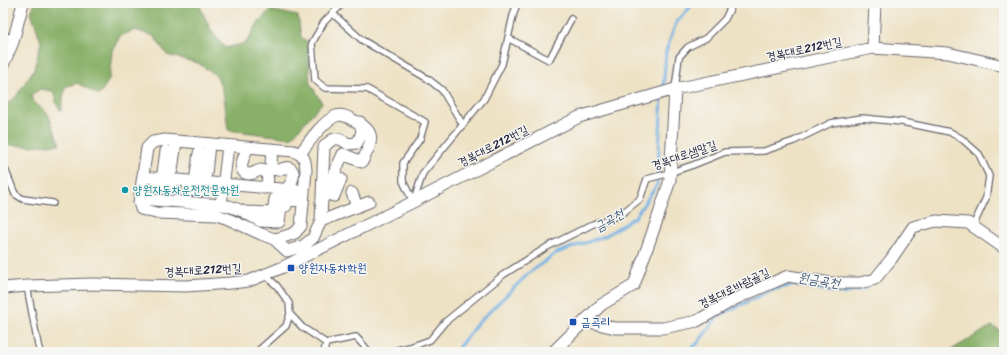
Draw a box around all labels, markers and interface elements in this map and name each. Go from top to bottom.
street label: 경복대로212번길 [764,30,844,68]
street label: 경복대로212번길 [454,119,533,173]
street label: 경복대로샘말길 [648,133,720,176]
place label: 양원자동차운전전문학원 [133,179,239,201]
marker: 양원자동차운전전문학원 [120,185,130,195]
water label: 금곡천 [590,201,630,238]
street label: 경복대로212번길 [164,257,242,283]
place label: 양원자동차학원 [299,257,367,279]
street label: 경복대로바람골길 [694,261,774,315]
marker: 양원자동차학원 [286,263,296,273]
water label: 원금곡천 [797,265,843,295]
place label: 금곡리 [581,311,610,333]
marker: 금곡리 [568,317,578,327]

